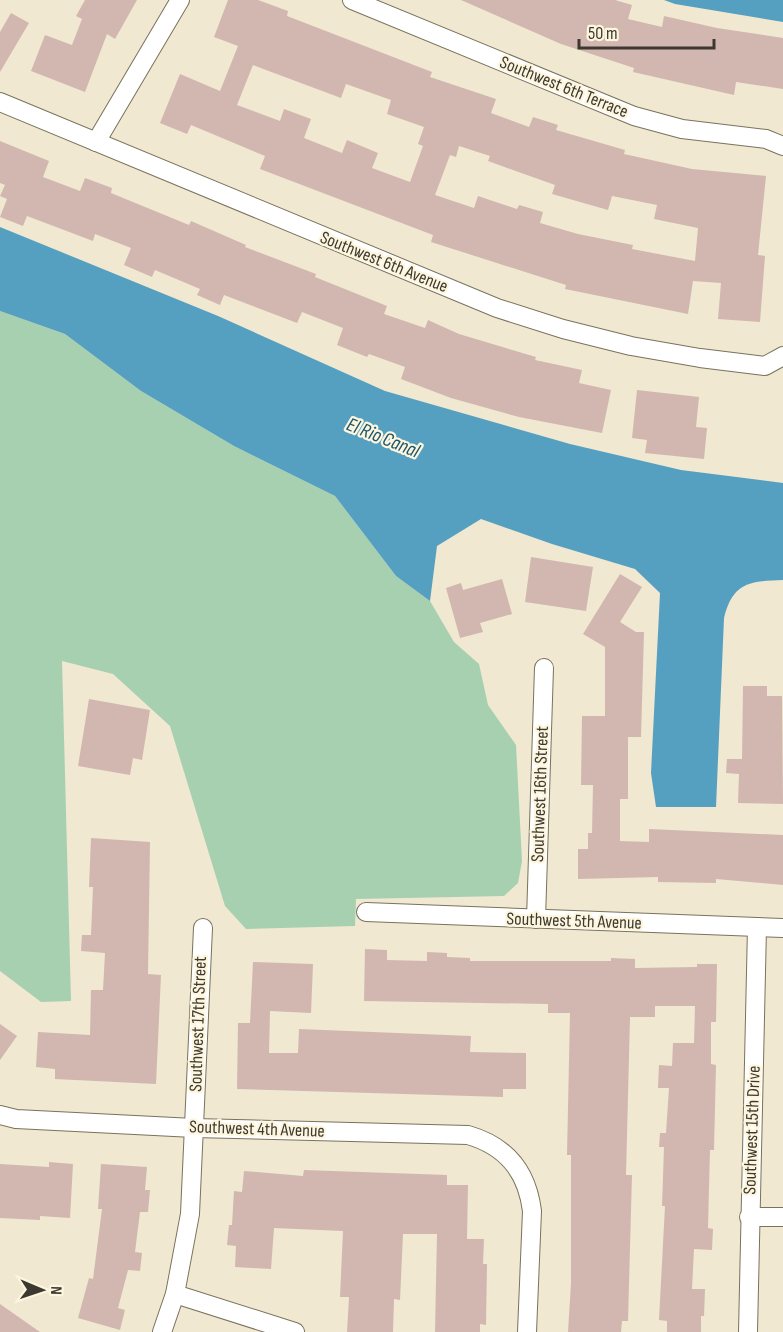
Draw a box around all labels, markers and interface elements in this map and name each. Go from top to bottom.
scale bar [579,12,714,50]
text: 50 m [588,23,618,44]
street label: Southwest 6th Terrace [497,52,631,122]
street label: Southwest 6th Avenue [317,227,451,297]
water label: El Rio Canal [343,413,424,464]
street label: Southwest 16th Street [527,725,553,862]
street label: Southwest 5th Avenue [506,908,642,934]
street label: Southwest 17th Street [185,955,211,1092]
street label: Southwest 15th Drive [739,1065,765,1195]
street label: Southwest 4th Avenue [189,1116,325,1142]
north arrow [12,1260,72,1320]
text: N [46,1286,65,1295]

